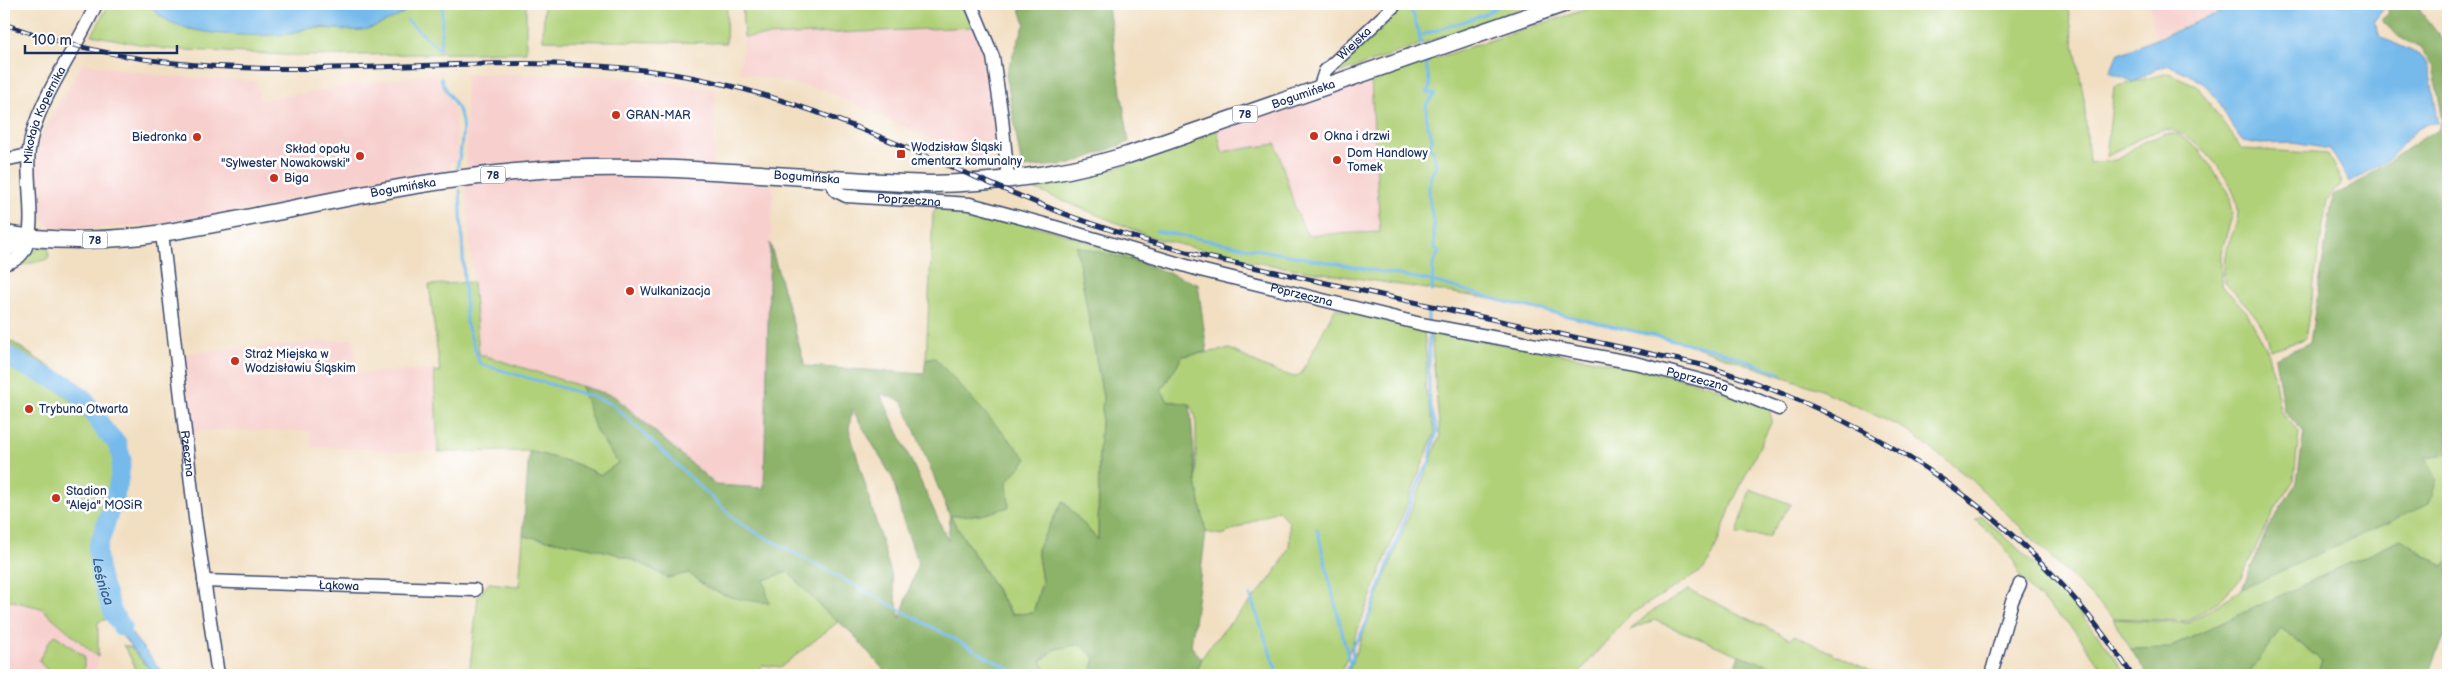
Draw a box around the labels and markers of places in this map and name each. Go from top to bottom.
place label: GRAN-MAR [626,108,691,123]
marker: GRAN-MAR [610,109,622,121]
place label: Okna i drzwi [1324,129,1390,144]
place label: Biedronka [132,130,187,145]
marker: Okna i drzwi [1308,130,1320,142]
marker: Biedronka [191,131,203,143]
place label: Wodzisław Śląski cmentarz komunalny [911,138,1023,169]
place label: Skład opału "Sylwester Nowakowski" [221,142,350,171]
place label: Dom Handlowy Tomek [1347,146,1429,175]
marker: Wodzisław Śląski cmentarz komunalny [895,148,907,160]
marker: Skład opału "Sylwester Nowakowski" [354,150,366,162]
marker: Dom Handlowy Tomek [1331,154,1343,166]
place label: Biga [284,171,309,186]
marker: Biga [268,172,280,184]
place label: Wulkanizacja [640,284,711,299]
marker: Wulkanizacja [624,285,636,297]
place label: Straż Miejska w Wodzisławiu Śląskim [245,347,356,376]
marker: Straż Miejska w Wodzisławiu Śląskim [229,355,241,367]
place label: Trybuna Otwarta [39,402,128,417]
marker: Trybuna Otwarta [23,403,35,415]
place label: Stadion "Aleja" MOSiR [66,484,143,513]
marker: Stadion "Aleja" MOSiR [50,492,62,504]

